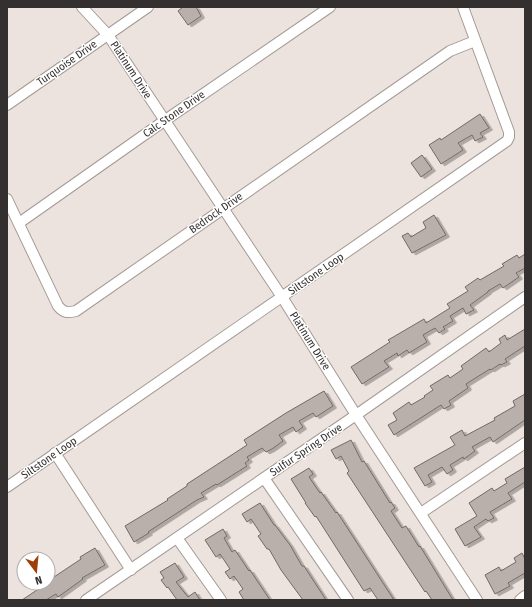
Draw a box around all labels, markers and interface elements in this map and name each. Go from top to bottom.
street label: Turquoise Drive [35,38,99,88]
street label: Platinum Drive [108,39,154,101]
street label: Calc Stone Drive [141,88,207,140]
street label: Bedrock Drive [187,190,245,236]
street label: Siltstone Loop [286,250,346,298]
street label: Platinum Drive [287,310,333,372]
street label: Sulfur Spring Drive [267,421,345,479]
street label: Siltstone Loop [19,434,79,482]
north arrow [16,551,56,591]
text: N [34,573,44,587]

